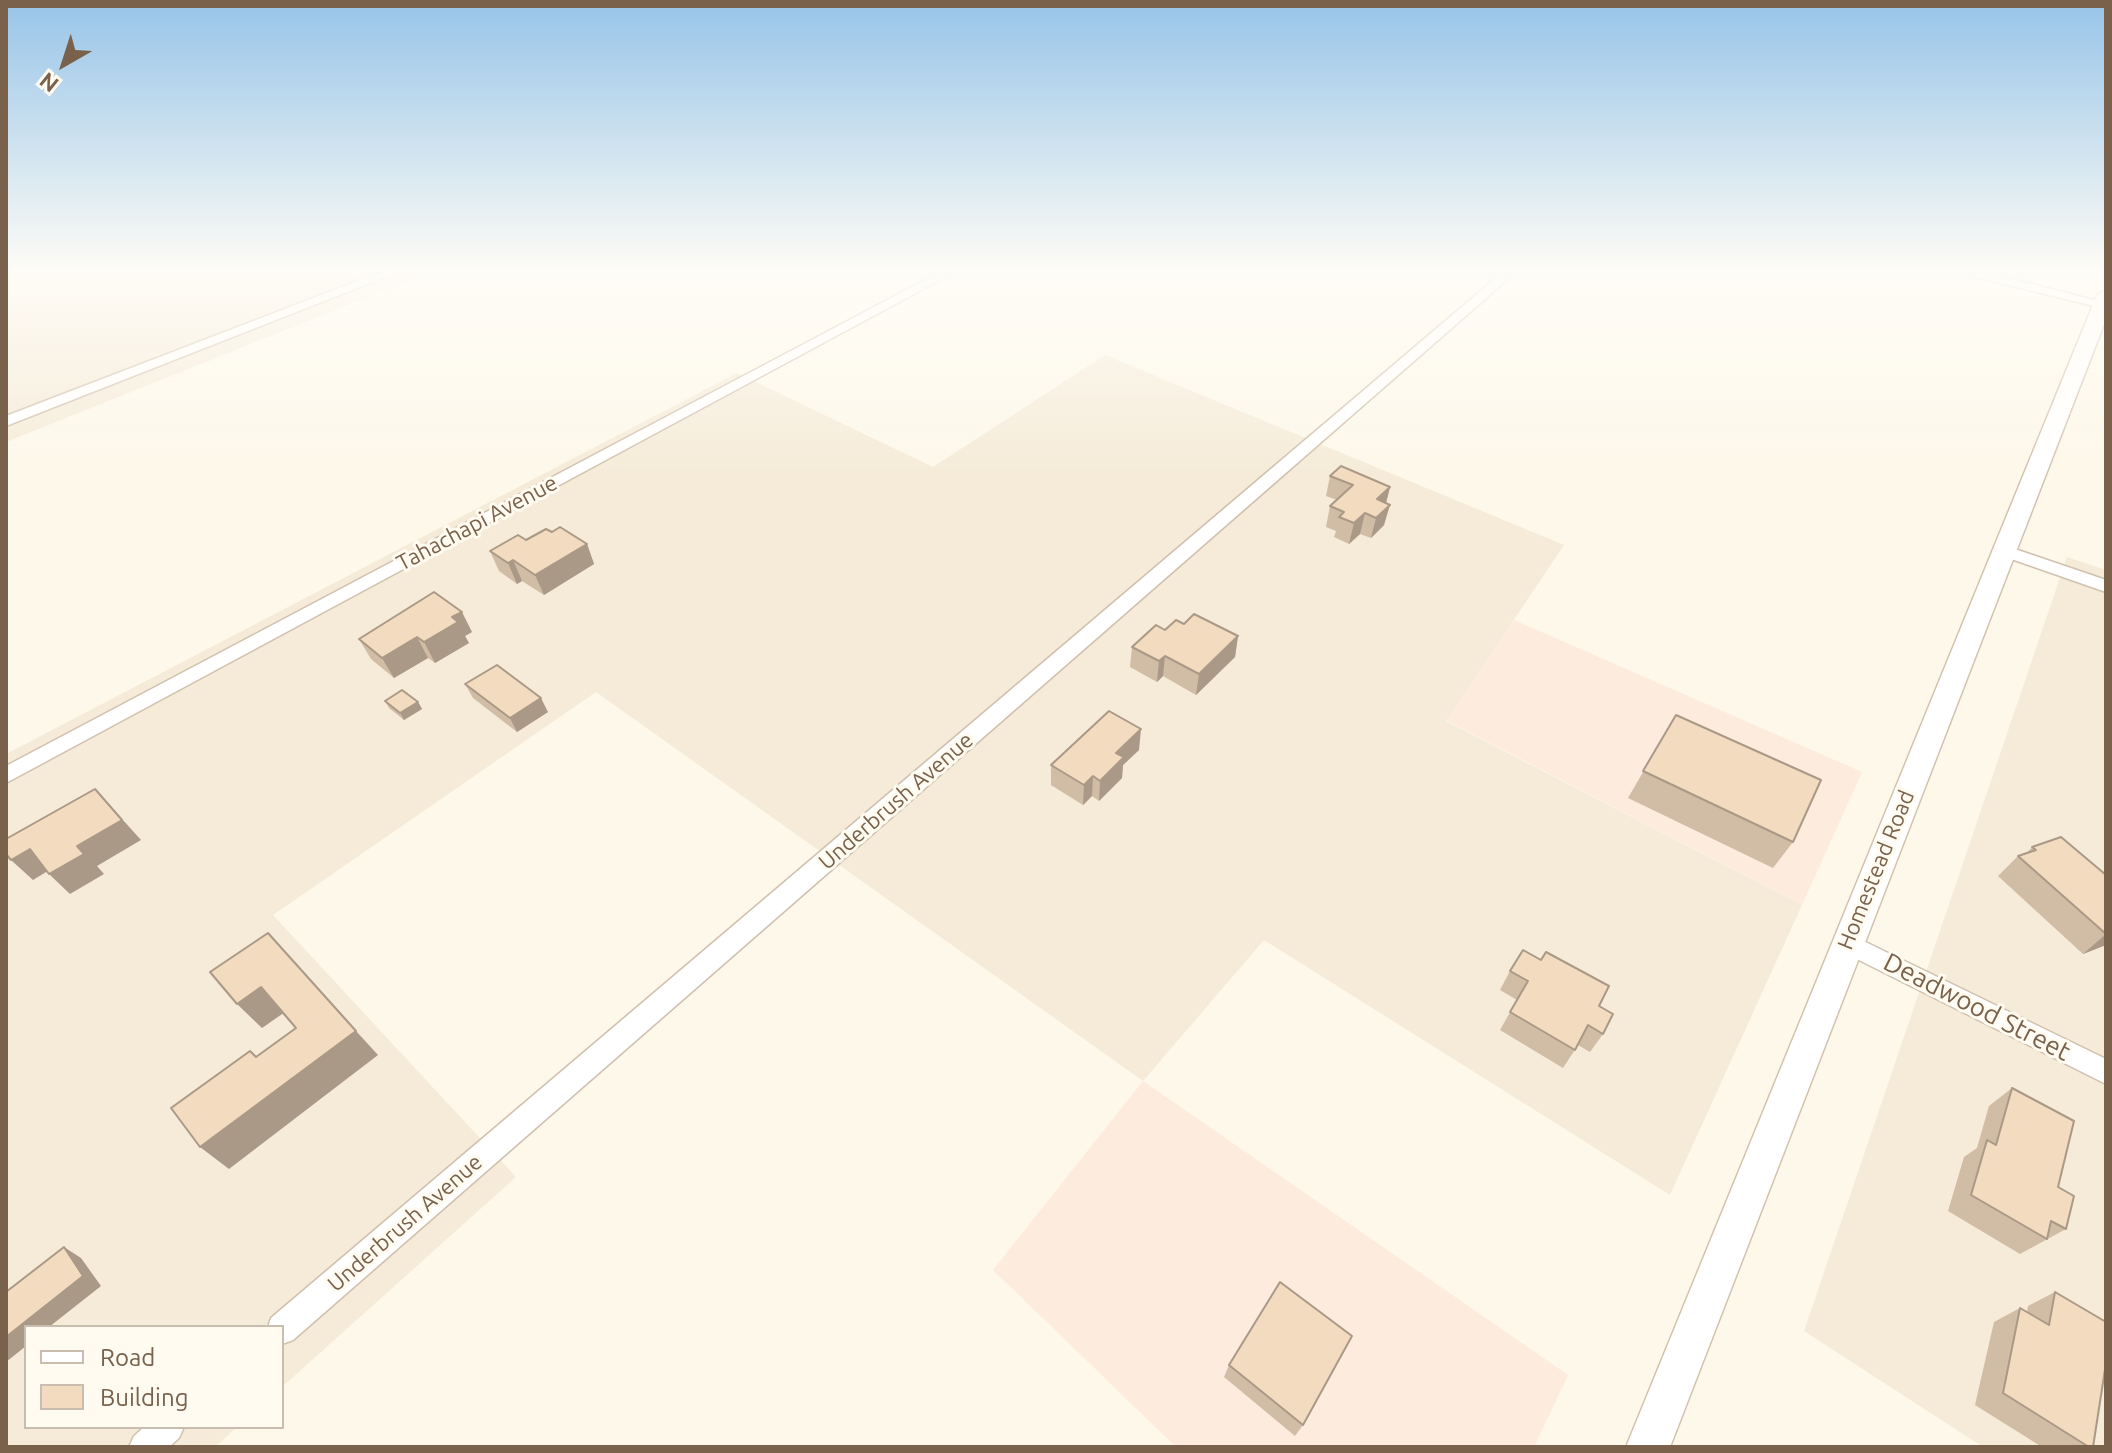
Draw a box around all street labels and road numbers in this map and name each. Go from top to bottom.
street label: Tahachapi Avenue [392,470,562,576]
street label: Underbrush Avenue [813,727,979,875]
street label: Homestead Road [1832,786,1920,954]
street label: Deadwood Street [1878,946,2076,1068]
street label: Underbrush Avenue [322,1149,488,1297]

